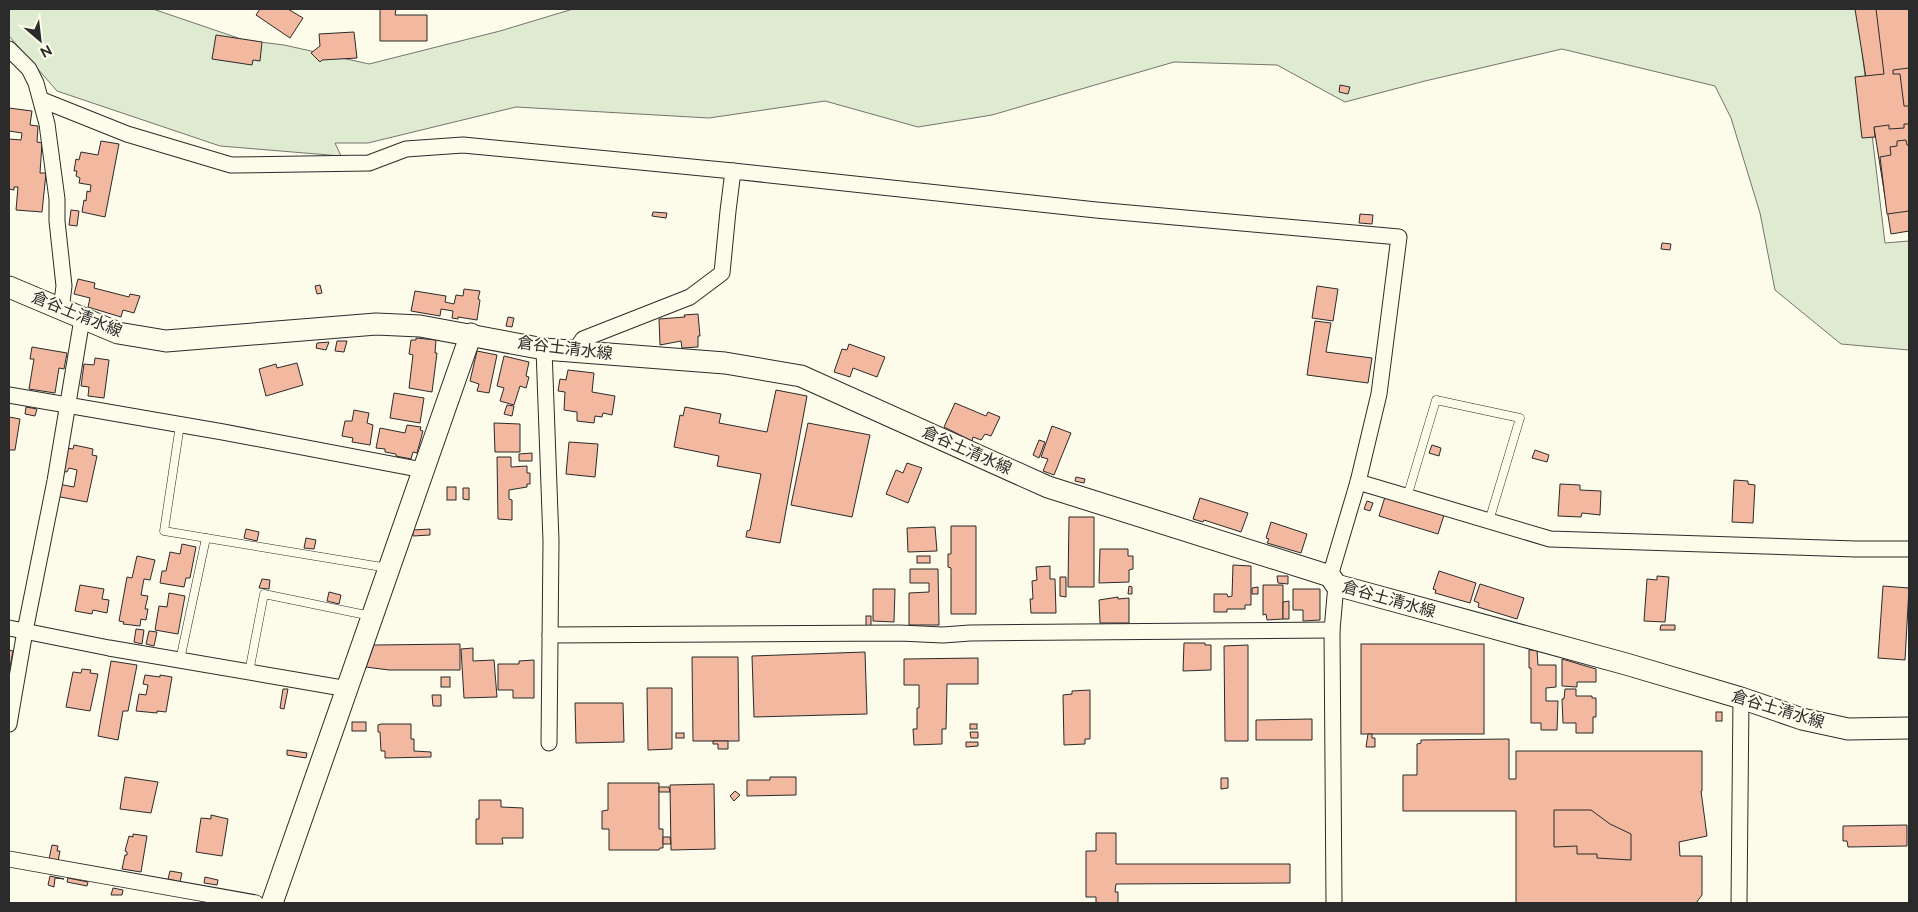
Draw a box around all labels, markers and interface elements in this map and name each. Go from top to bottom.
north arrow [15,15,65,65]
text: N [38,42,55,61]
street label: 倉谷土清水線 [29,287,125,341]
street label: 倉谷土清水線 [516,333,614,363]
street label: 倉谷土清水線 [919,422,1015,478]
street label: 倉谷土清水線 [1340,577,1438,621]
street label: 倉谷土清水線 [1729,686,1827,732]

